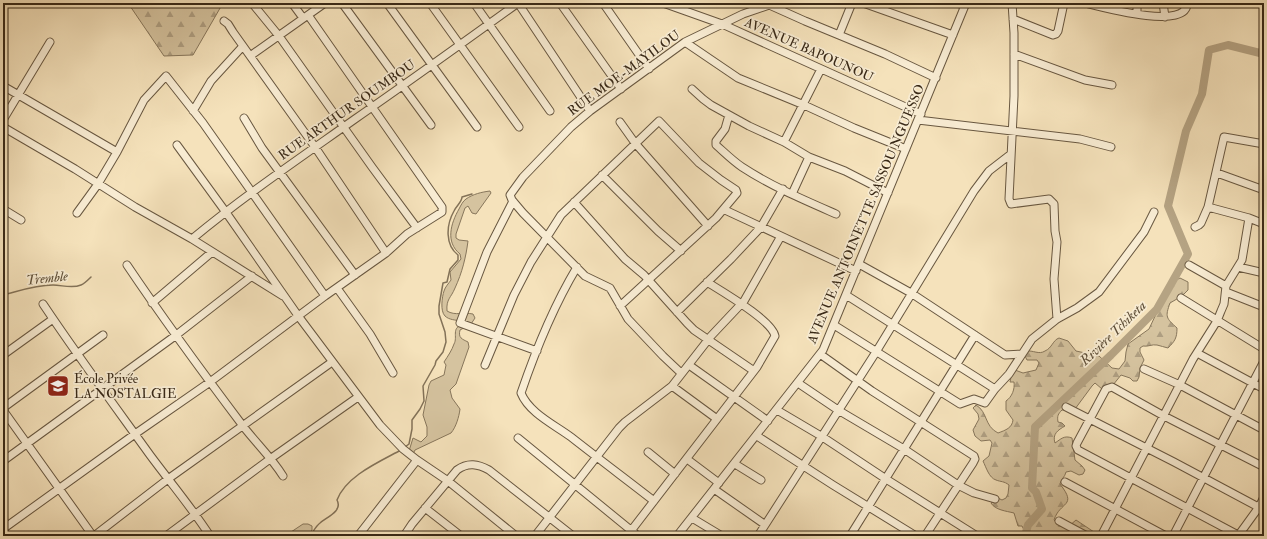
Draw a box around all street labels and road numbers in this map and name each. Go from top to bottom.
street label: AVENUE BAPOUNOU [741,14,876,86]
street label: RUE MOE-MAYILOU [565,27,683,119]
street label: RUE ARTHUR SOUMBOU [275,56,419,163]
street label: AVENUE ANTOINETTE SASSOU NGUESSO [803,82,928,347]

